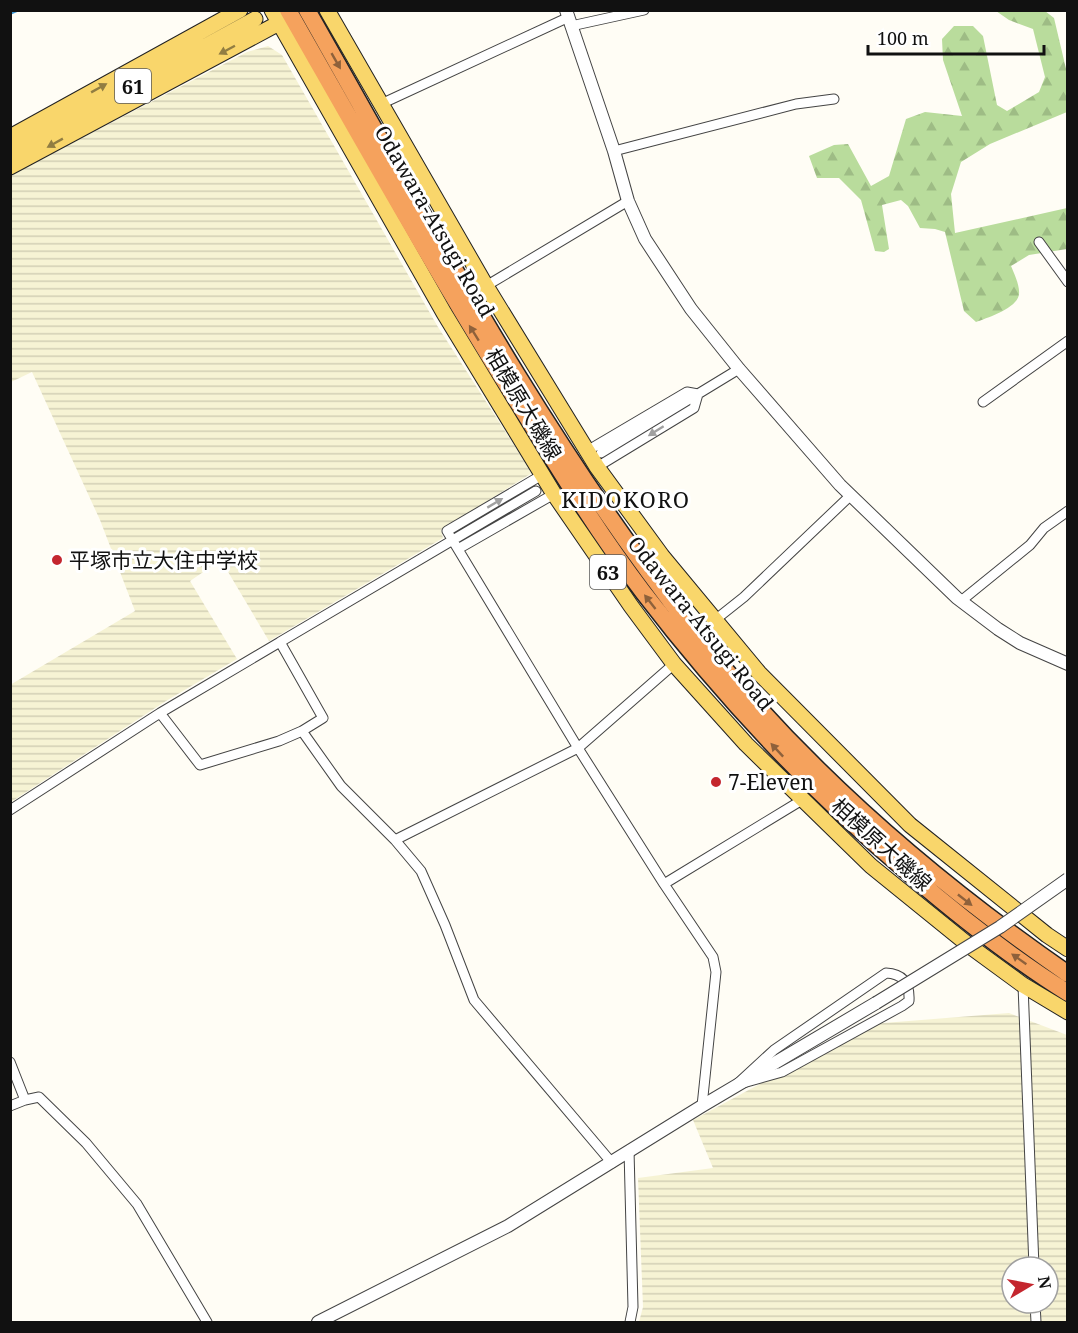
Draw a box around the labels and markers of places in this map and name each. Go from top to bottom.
place label: 平塚市立大住中学校 [69,546,258,574]
marker: 平塚市立大住中学校 [50,553,64,567]
place label: 7-Eleven [728,768,814,796]
marker: 7-Eleven [709,775,723,789]

